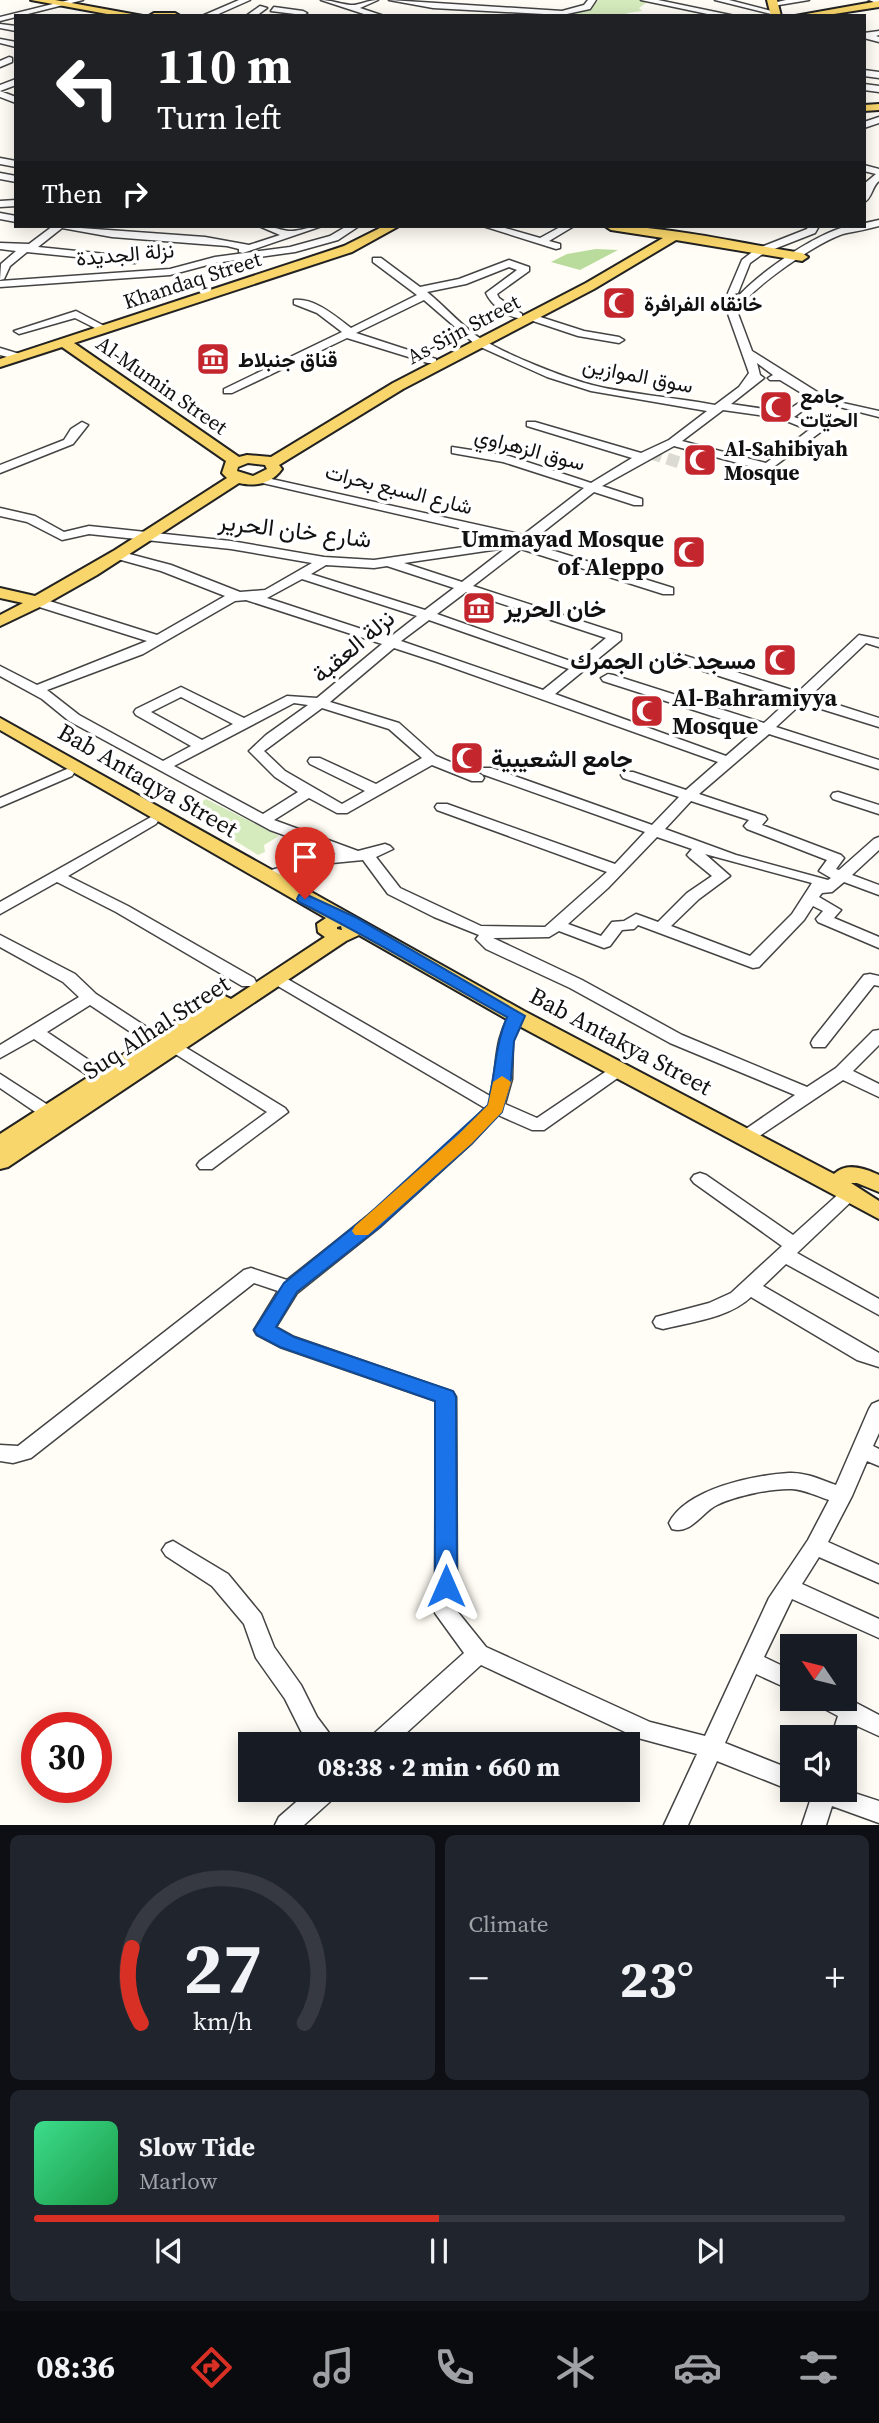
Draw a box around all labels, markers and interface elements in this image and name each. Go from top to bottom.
text: 110 m [157,32,292,99]
icon: left [42,42,133,133]
text: Turn left [157,96,281,140]
icon: right [116,175,154,213]
text: Then [42,176,102,212]
street label: نزلة الجديدة [75,235,175,273]
street label: Khandaq Street [119,244,265,316]
mosque icon: خانقاه الفرافرة [600,284,638,322]
street label: As-Sijn Street [401,287,525,371]
place label: خانقاه الفرافرة [644,289,762,318]
street label: Al-Mumin Street [90,329,234,441]
museum icon: قناق جنبلاط [194,340,232,378]
place label: قناق جنبلاط [238,345,338,374]
street label: سوق الموازين [580,350,696,400]
place label: جامع الحيّات [800,381,858,434]
mosque icon: جامع الحيّات [757,388,795,426]
street label: سوق الزهراوي [471,420,588,481]
place label: Al-Sahibiyah Mosque [724,434,848,487]
mosque icon: Al-Sahibiyah Mosque [681,441,719,479]
street label: شارع السبع بحرات [322,457,476,521]
street label: شارع خان الحرير [216,504,373,556]
place label: Ummayad Mosque of Aleppo [461,522,664,583]
mosque icon: Ummayad Mosque of Aleppo [670,533,708,571]
museum icon: خان الحرير [460,589,498,627]
place label: خان الحرير [503,592,606,625]
street label: نزلة العقبة [305,602,401,690]
mosque icon: مسجد خان الجمرك [761,641,799,679]
place label: مسجد خان الجمرك [570,644,756,677]
place label: Al-Bahramiyya Mosque [672,681,837,742]
mosque icon: Al-Bahramiyya Mosque [628,692,666,730]
street label: Bab Antaqya Street [52,715,244,845]
mosque icon: جامع الشعيبية [448,739,486,777]
place label: جامع الشعيبية [491,742,633,776]
pin [275,827,335,899]
icon: arrive [286,838,324,876]
street label: Suq Alhal Street [76,967,236,1087]
street label: Bab Antakya Street [524,979,718,1103]
position arrow [409,1549,483,1623]
north arrow [780,1634,858,1712]
map controls [780,1634,857,1802]
speed limit sign: 30 [21,1712,112,1803]
button: sound [780,1725,857,1802]
text: 08:38 · 2 min · 660 m [318,1749,560,1785]
text: Climate [469,1908,548,1940]
text: 27 [183,1919,262,2018]
text: 23° [620,1943,694,2014]
text: − [469,1952,489,2004]
text: + [825,1952,845,2004]
text: km/h [192,2004,252,2038]
text: Slow Tide [139,2129,255,2165]
text: Marlow [139,2165,217,2197]
icon: previous [150,2232,188,2270]
icon: pause [420,2232,458,2270]
icon: next [691,2232,729,2270]
icon: directions [187,2343,236,2392]
icon: music [309,2343,358,2392]
icon: phone [430,2343,479,2392]
icon: climate [551,2343,600,2392]
icon: car [673,2343,722,2392]
icon: filters [794,2343,843,2392]
text: 08:36 [36,2345,115,2389]

